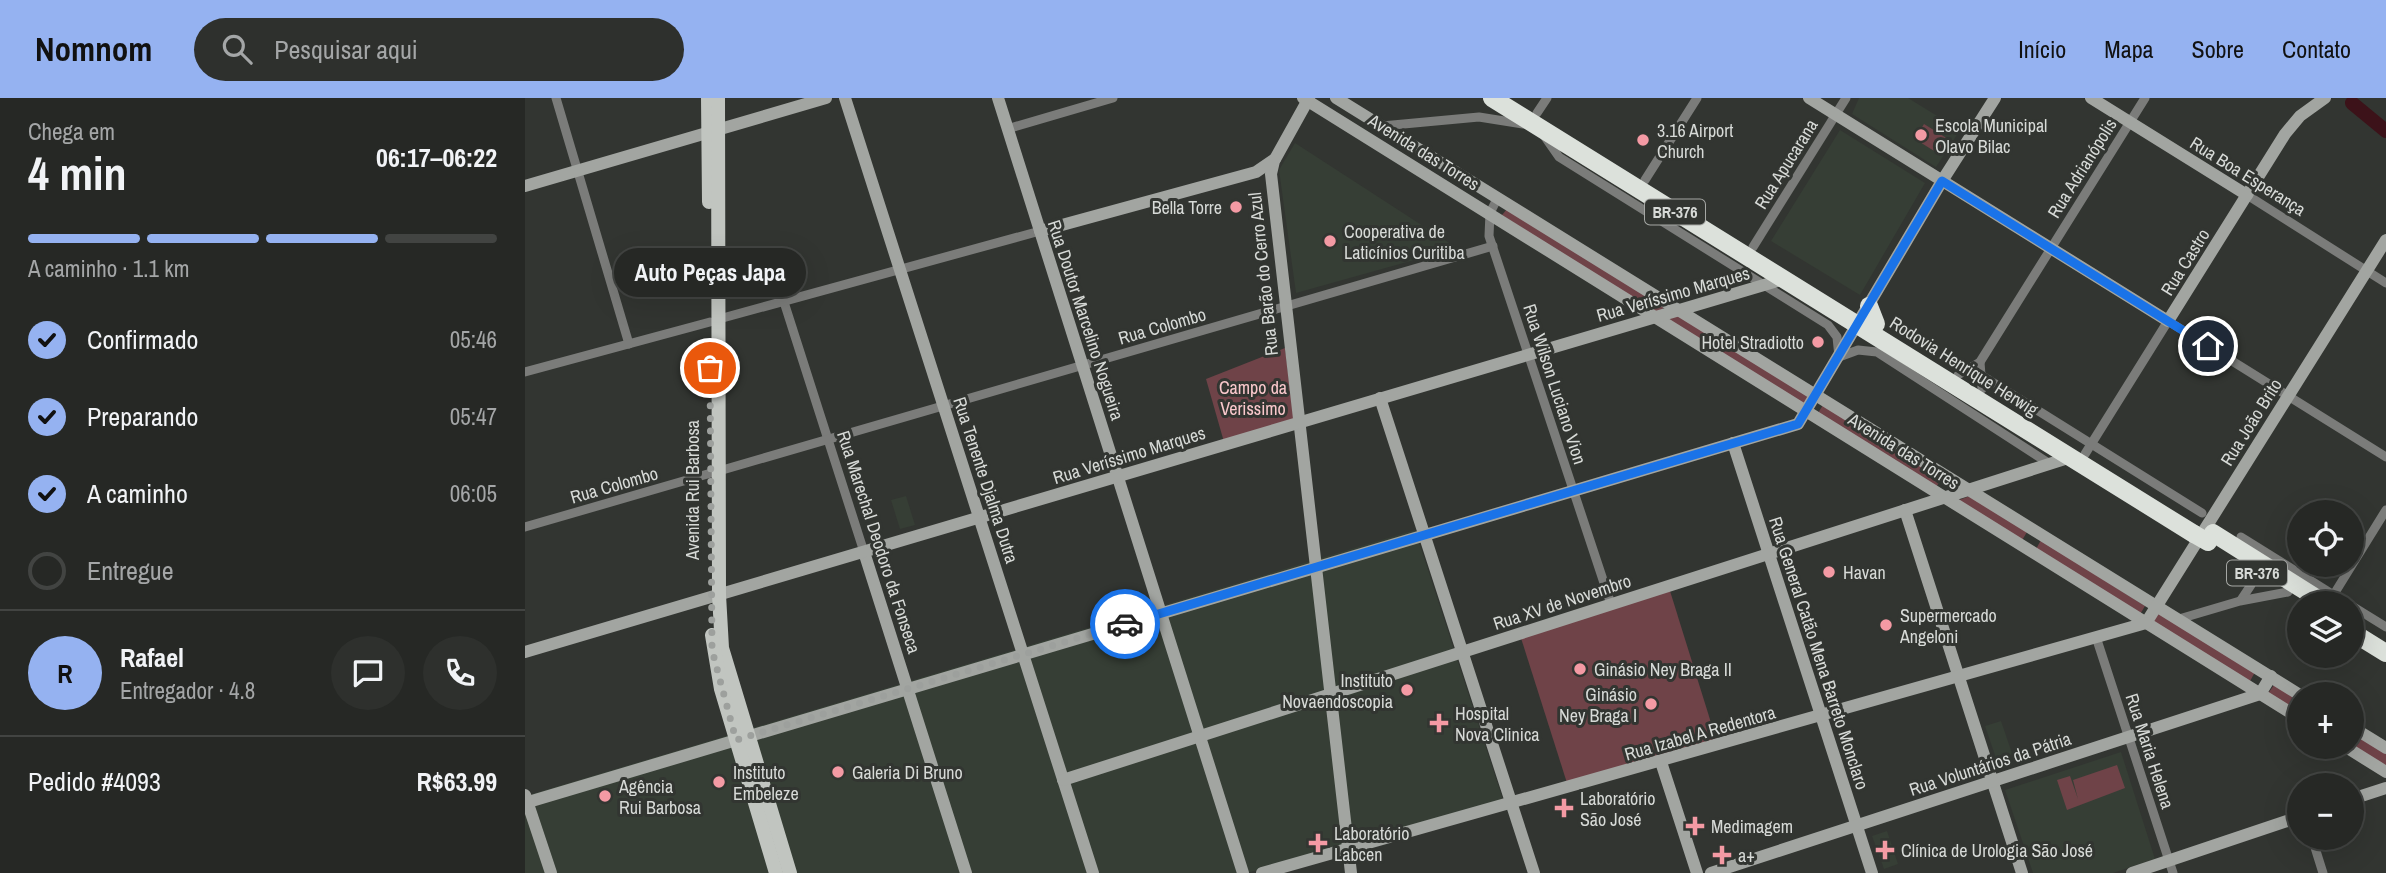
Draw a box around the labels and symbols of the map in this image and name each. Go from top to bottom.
street label: Avenida das Torres [1363,107,1484,196]
place label: Escola Municipal Olavo Bilac [1935,113,2047,159]
street label: Rua Adrianópolis [2041,113,2123,223]
street label: Rua Apucarana [1748,114,1824,214]
place label: 3.16 Airport Church [1657,118,1733,164]
marker: Escola Municipal Olavo Bilac [1913,127,1929,143]
street label: Rua Boa Esperança [2185,130,2311,222]
marker: 3.16 Airport Church [1635,132,1651,148]
street label: Rua Barão do Cerro Azul [1242,191,1284,357]
place label: Bella Torre [1152,195,1222,220]
marker: Bella Torre [1228,199,1244,215]
road number: BR-376 [1645,200,1705,224]
street label: Rua Doutor Marcelino Nogueira [1042,217,1130,423]
place label: Cooperativa de Laticínios Curitiba [1344,219,1465,265]
street label: Rua Castro [2155,224,2215,300]
marker: Cooperativa de Laticínios Curitiba [1322,233,1338,249]
callout: Auto Peças Japa [614,249,806,298]
street label: Rua Veríssimo Marques [1593,260,1753,328]
street label: Rua Wilson Luciano Vion [1517,301,1593,467]
street label: Rua Colombo [1115,302,1209,350]
street label: Rodovia Henrique Herwig [1885,310,2044,422]
pin [2178,316,2238,376]
place label: Hotel Stradiotto [1701,330,1804,355]
marker: Hotel Stradiotto [1810,334,1826,350]
pin [680,338,740,398]
street label: Rua João Brito [2214,374,2288,470]
park label: Campo da Verissimo [1219,375,1287,421]
street label: Rua Tenente Djalma Dutra [947,394,1025,566]
street label: Avenida das Torres [1843,406,1964,495]
street label: Avenida Rui Barbosa [680,420,705,561]
street label: Rua Veríssimo Marques [1050,420,1208,490]
street label: Rua Marechal Deodoro da Fonseca [831,427,927,657]
street label: Rua Colombo [567,461,661,509]
street label: Rua General Catão Mena Barreto Monclaro [1763,513,1875,793]
place label: Havan [1843,560,1886,585]
road number: BR-376 [2227,560,2287,586]
marker: Havan [1821,564,1837,580]
street label: Rua XV de Novembro [1490,568,1634,636]
courier [1090,589,1160,659]
place label: Supermercado Angeloni [1899,603,1997,649]
marker: Supermercado Angeloni [1878,617,1894,633]
place label: Ginásio Ney Braga II [1594,657,1732,682]
marker: Ginásio Ney Braga II [1572,661,1588,677]
place label: Instituto Novaendoscopia [1282,668,1393,714]
marker: Instituto Novaendoscopia [1399,682,1415,698]
place label: Ginásio Ney Braga I [1559,682,1637,728]
street label: Rua Maria Helena [2120,690,2180,812]
marker: Ginásio Ney Braga I [1643,696,1659,712]
street label: Rua Izabel A Redentora [1622,699,1778,767]
place label: Hospital Nova Clinica [1455,701,1540,747]
marker: Hospital Nova Clinica [1429,713,1449,733]
street label: Rua Voluntários da Pátria [1906,726,2074,802]
place label: Instituto Embeleze [733,760,799,806]
place label: Galeria Di Bruno [852,760,963,785]
marker: Galeria Di Bruno [830,764,846,780]
place label: Agência Rui Barbosa [618,774,701,820]
marker: Instituto Embeleze [711,774,727,790]
place label: Laboratório São José [1580,786,1656,832]
marker: Agência Rui Barbosa [597,788,613,804]
marker: Laboratório São José [1554,798,1574,818]
place label: Medimagem [1711,814,1793,839]
marker: Medimagem [1685,816,1705,836]
place label: Laboratório Labcen [1334,821,1410,867]
marker: Laboratório Labcen [1308,833,1328,853]
place label: Clínica de Urologia São José [1901,838,2093,863]
marker: Clínica de Urologia São José [1875,840,1895,860]
place label: a+ [1738,843,1755,868]
marker: a+ [1712,845,1732,865]

